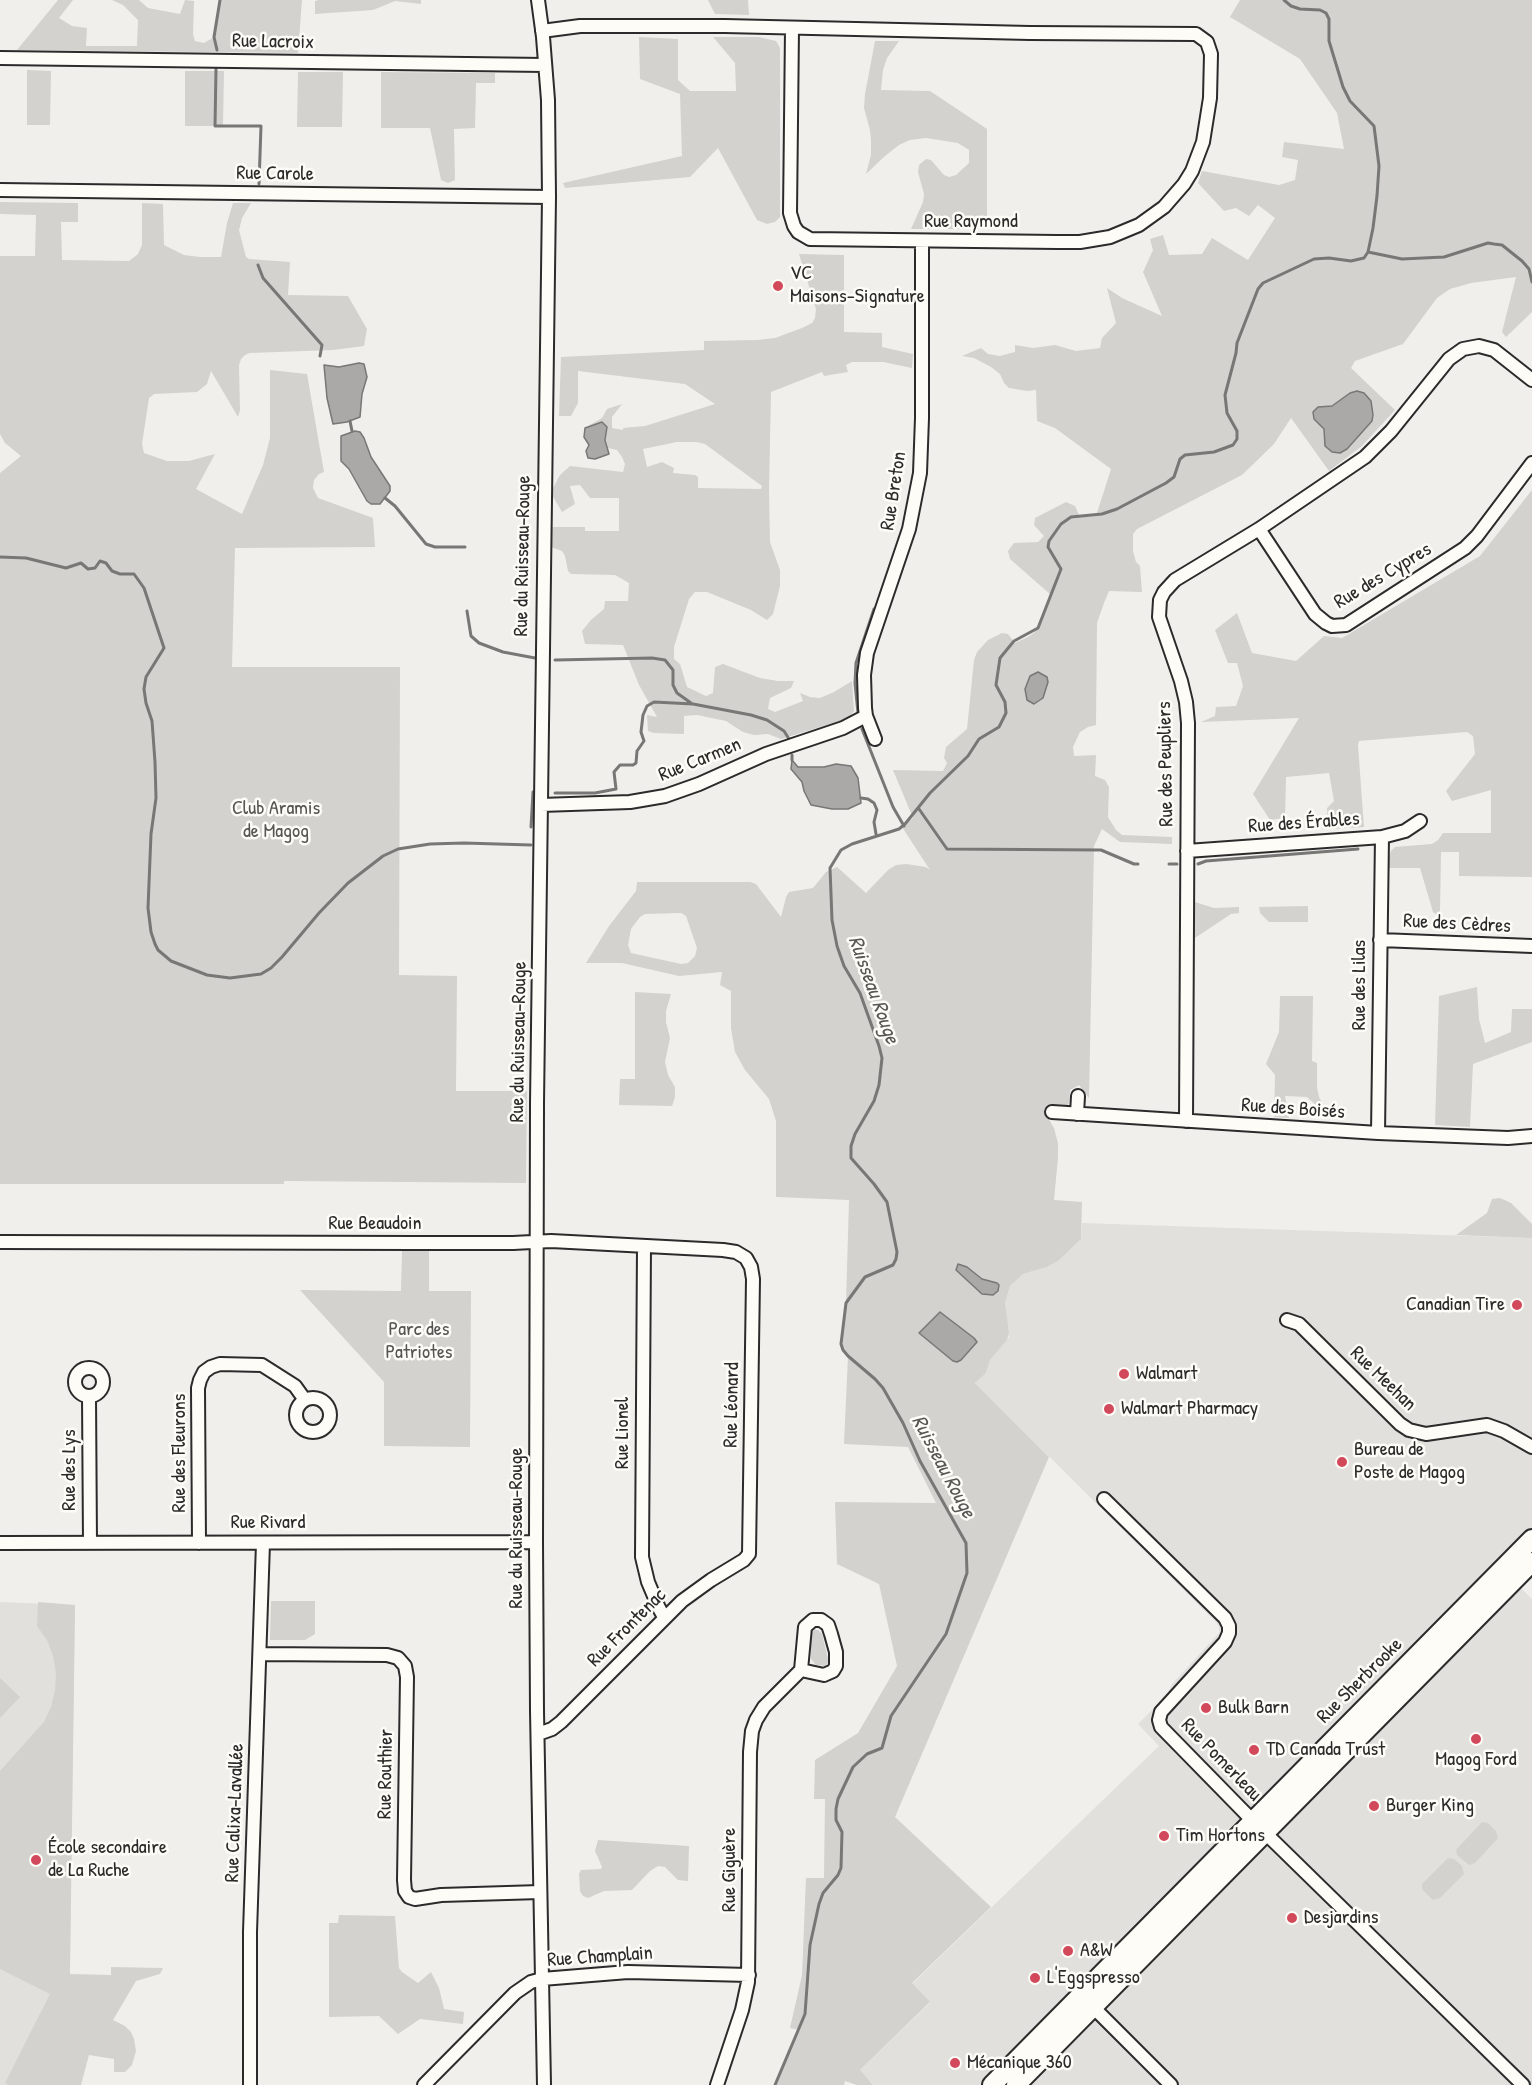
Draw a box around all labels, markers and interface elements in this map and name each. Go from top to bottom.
street label: Rue Lacroix [232,29,314,55]
street label: Rue Carole [236,161,314,187]
street label: Rue Raymond [924,210,1018,234]
place label: VC Maisons-Signature [790,262,925,309]
marker: VC Maisons-Signature [771,279,785,293]
street label: Rue Breton [876,450,912,532]
street label: Rue du Ruisseau-Rouge [510,475,536,637]
street label: Rue des Cypres [1330,538,1436,614]
street label: Rue des Peupliers [1153,701,1179,827]
street label: Rue Carmen [655,733,745,787]
park label: Club Aramis de Magog [232,797,320,844]
street label: Rue des Érables [1248,807,1360,839]
street label: Rue des Cèdres [1403,909,1511,939]
water label: Ruisseau Rouge [842,933,904,1047]
street label: Rue des Lilas [1348,940,1372,1030]
street label: Rue du Ruisseau-Rouge [506,961,532,1123]
street label: Rue des Boisés [1240,1093,1346,1125]
street label: Rue Beaudoin [329,1212,421,1236]
place label: Canadian Tire [1406,1293,1505,1317]
marker: Canadian Tire [1510,1298,1524,1312]
park label: Parc des Patriotes [385,1318,453,1365]
street label: Rue Meehan [1345,1342,1421,1416]
street label: Rue Léonard [719,1362,745,1448]
place label: Walmart [1136,1362,1197,1386]
marker: Walmart [1117,1367,1131,1381]
street label: Rue des Fleurons [168,1394,192,1512]
street label: Rue Lionel [611,1397,635,1469]
place label: Walmart Pharmacy [1121,1397,1258,1421]
marker: Walmart Pharmacy [1102,1402,1116,1416]
water label: Ruisseau Rouge [905,1411,981,1523]
street label: Rue des Lys [58,1429,82,1511]
place label: Bureau de Poste de Magog [1354,1438,1465,1485]
street label: Rue du Ruisseau-Rouge [505,1448,529,1608]
marker: Bureau de Poste de Magog [1335,1455,1349,1469]
street label: Rue Rivard [231,1511,305,1535]
street label: Rue Frontenac [583,1584,671,1672]
street label: Rue Sherbrooke [1312,1633,1408,1729]
place label: Bulk Barn [1218,1696,1289,1720]
marker: Bulk Barn [1199,1701,1213,1715]
street label: Rue Pomerleau [1176,1714,1266,1806]
street label: Rue Routhier [373,1729,399,1819]
marker: Magog Ford [1469,1732,1483,1746]
place label: TD Canada Trust [1266,1738,1385,1762]
street label: Rue Calixa-Lavallée [221,1743,249,1883]
marker: TD Canada Trust [1247,1743,1261,1757]
place label: Magog Ford [1435,1748,1517,1772]
place label: Burger King [1386,1794,1474,1818]
marker: Burger King [1367,1799,1381,1813]
place label: Tim Hortons [1176,1824,1265,1848]
street label: Rue Giguère [718,1828,742,1912]
marker: Tim Hortons [1157,1829,1171,1843]
place label: École secondaire de La Ruche [48,1836,167,1883]
marker: École secondaire de La Ruche [29,1853,43,1867]
place label: Desjardins [1304,1906,1378,1930]
marker: Desjardins [1285,1911,1299,1925]
place label: A&W [1080,1939,1113,1963]
street label: Rue Champlain [546,1941,654,1973]
marker: A&W [1061,1944,1075,1958]
place label: L'Eggspresso [1047,1966,1140,1990]
marker: L'Eggspresso [1028,1971,1042,1985]
place label: Mécanique 360 [967,2051,1072,2075]
marker: Mécanique 360 [948,2056,962,2070]

